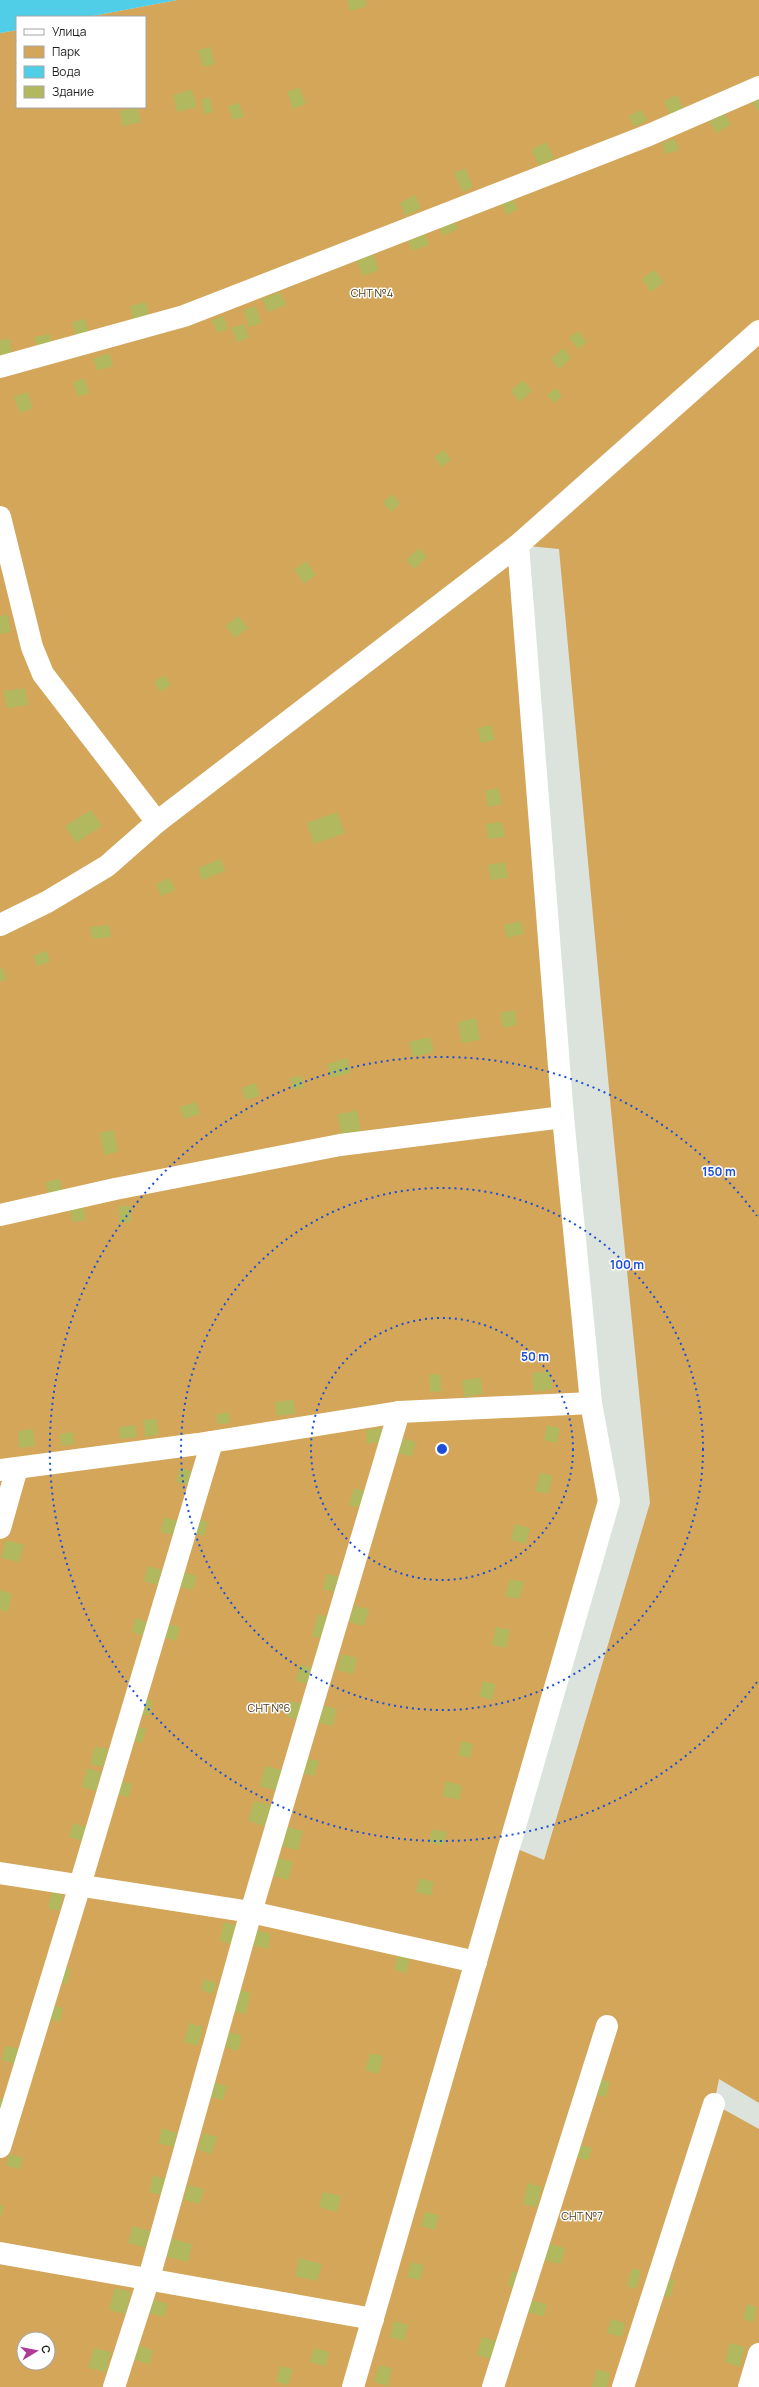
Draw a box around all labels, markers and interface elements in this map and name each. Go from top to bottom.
legend [16,16,146,108]
text: Улица [52,23,86,40]
text: Парк [52,43,81,60]
text: Вода [52,63,80,80]
text: Здание [52,83,94,100]
park label: СНТ №4 [351,285,393,300]
text: 150 m [702,1163,736,1180]
text: 100 m [610,1256,644,1273]
text: 50 m [521,1348,549,1365]
centre of rings [435,1442,449,1456]
park label: СНТ №6 [248,1700,291,1715]
park label: СНТ №7 [561,2208,603,2223]
north arrow [16,2331,56,2371]
text: С [38,2344,54,2354]

